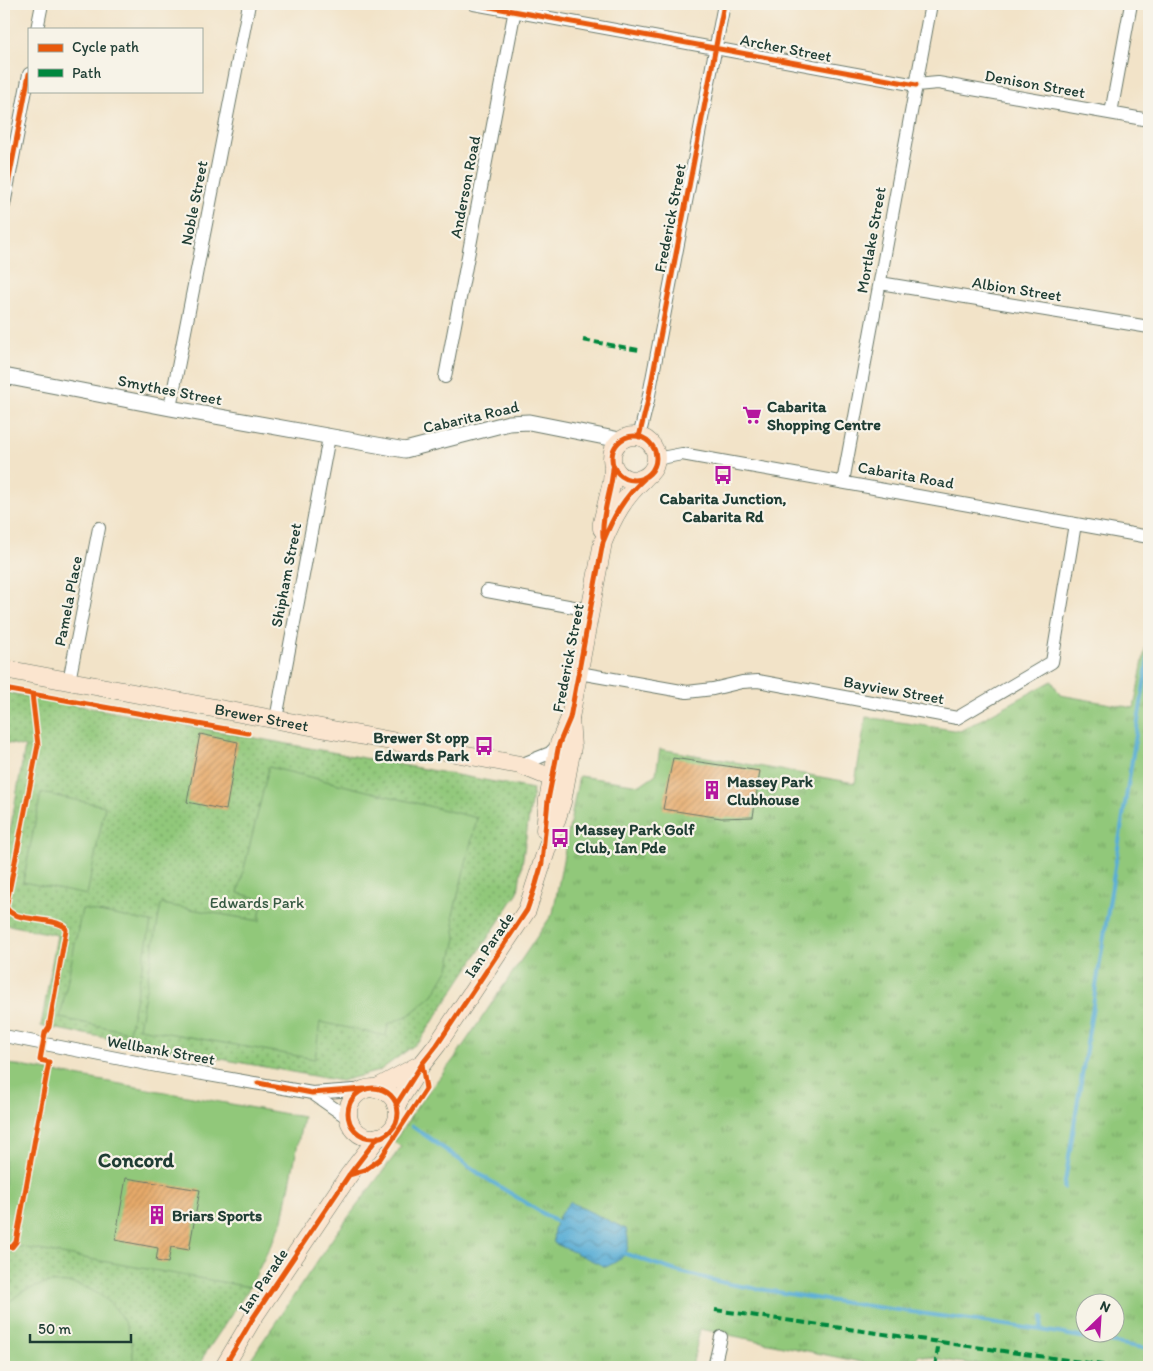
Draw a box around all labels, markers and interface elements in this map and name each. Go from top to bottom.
legend [28,28,202,92]
street label: Archer Street [739,30,833,66]
text: Cycle path [72,38,139,56]
text: Path [72,64,101,82]
street label: Denison Street [983,66,1087,102]
street label: Anderson Road [446,134,484,240]
street label: Noble Street [176,159,212,247]
street label: Frederick Street [650,162,690,274]
street label: Mortlake Street [852,185,890,295]
street label: Albion Street [971,273,1063,305]
street label: Smythes Street [116,371,224,409]
street label: Cabarita Road [421,397,521,437]
place label: Cabarita Shopping Centre [767,397,881,435]
supermarket icon: Cabarita Shopping Centre [741,404,763,426]
street label: Cabarita Road [856,457,956,493]
bus stop icon: Cabarita Junction, Cabarita Rd [712,464,734,486]
place label: Cabarita Junction, Cabarita Rd [660,489,787,526]
street label: Shipham Street [267,521,305,629]
street label: Pamela Place [50,554,86,648]
street label: Frederick Street [548,602,588,714]
street label: Bayview Street [842,672,946,708]
street label: Brewer Street [213,699,310,735]
place label: Brewer St opp Edwards Park [373,728,470,765]
bus stop icon: Brewer St opp Edwards Park [473,735,495,757]
place label: Massey Park Clubhouse [727,772,814,809]
building icon: Massey Park Clubhouse [701,779,723,801]
place label: Massey Park Golf Club, Ian Pde [575,820,695,857]
bus stop icon: Massey Park Golf Club, Ian Pde [549,827,571,849]
park label: Edwards Park [210,893,305,912]
street label: Ian Parade [460,909,518,981]
street label: Wellbank Street [105,1031,217,1069]
district label: Concord [98,1147,175,1172]
building icon: Briars Sports [146,1204,168,1226]
place label: Briars Sports [172,1206,262,1226]
street label: Ian Parade [234,1245,292,1317]
north arrow [1076,1294,1126,1344]
text: N [1097,1297,1113,1316]
scale bar [30,1311,131,1343]
text: 50 m [38,1320,71,1338]

